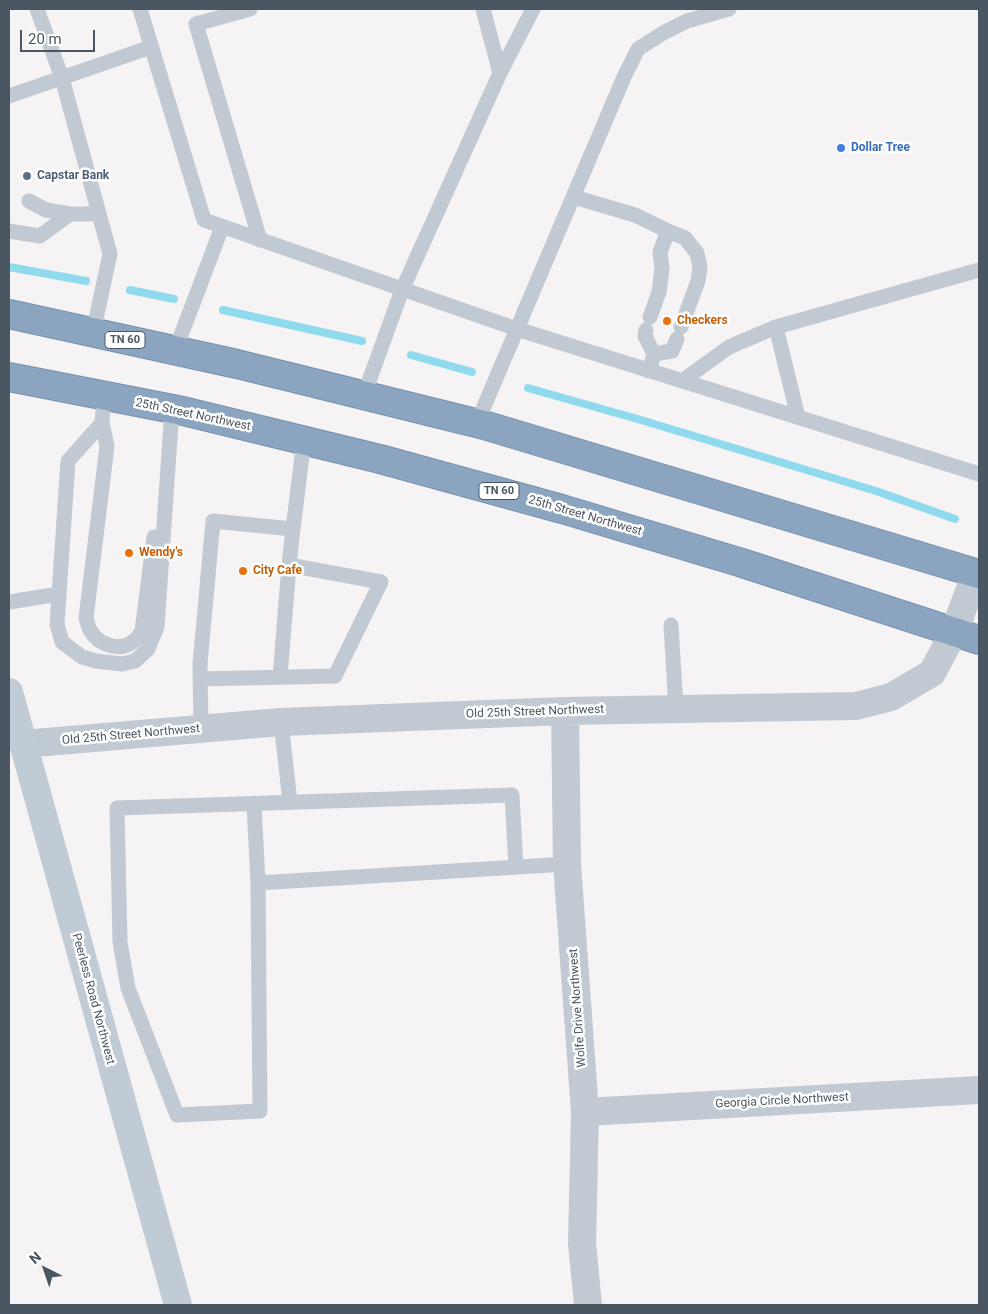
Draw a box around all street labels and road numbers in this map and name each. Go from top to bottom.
road number: TN 60 [105,332,145,348]
street label: 25th Street Northwest [134,396,252,434]
road number: TN 60 [479,482,519,500]
street label: 25th Street Northwest [527,493,643,539]
street label: Old 25th Street Northwest [466,702,604,722]
street label: Old 25th Street Northwest [61,722,201,748]
street label: Peerless Road Northwest [69,932,117,1066]
street label: Wolfe Drive Northwest [567,948,589,1068]
street label: Georgia Circle Northwest [715,1090,849,1112]

